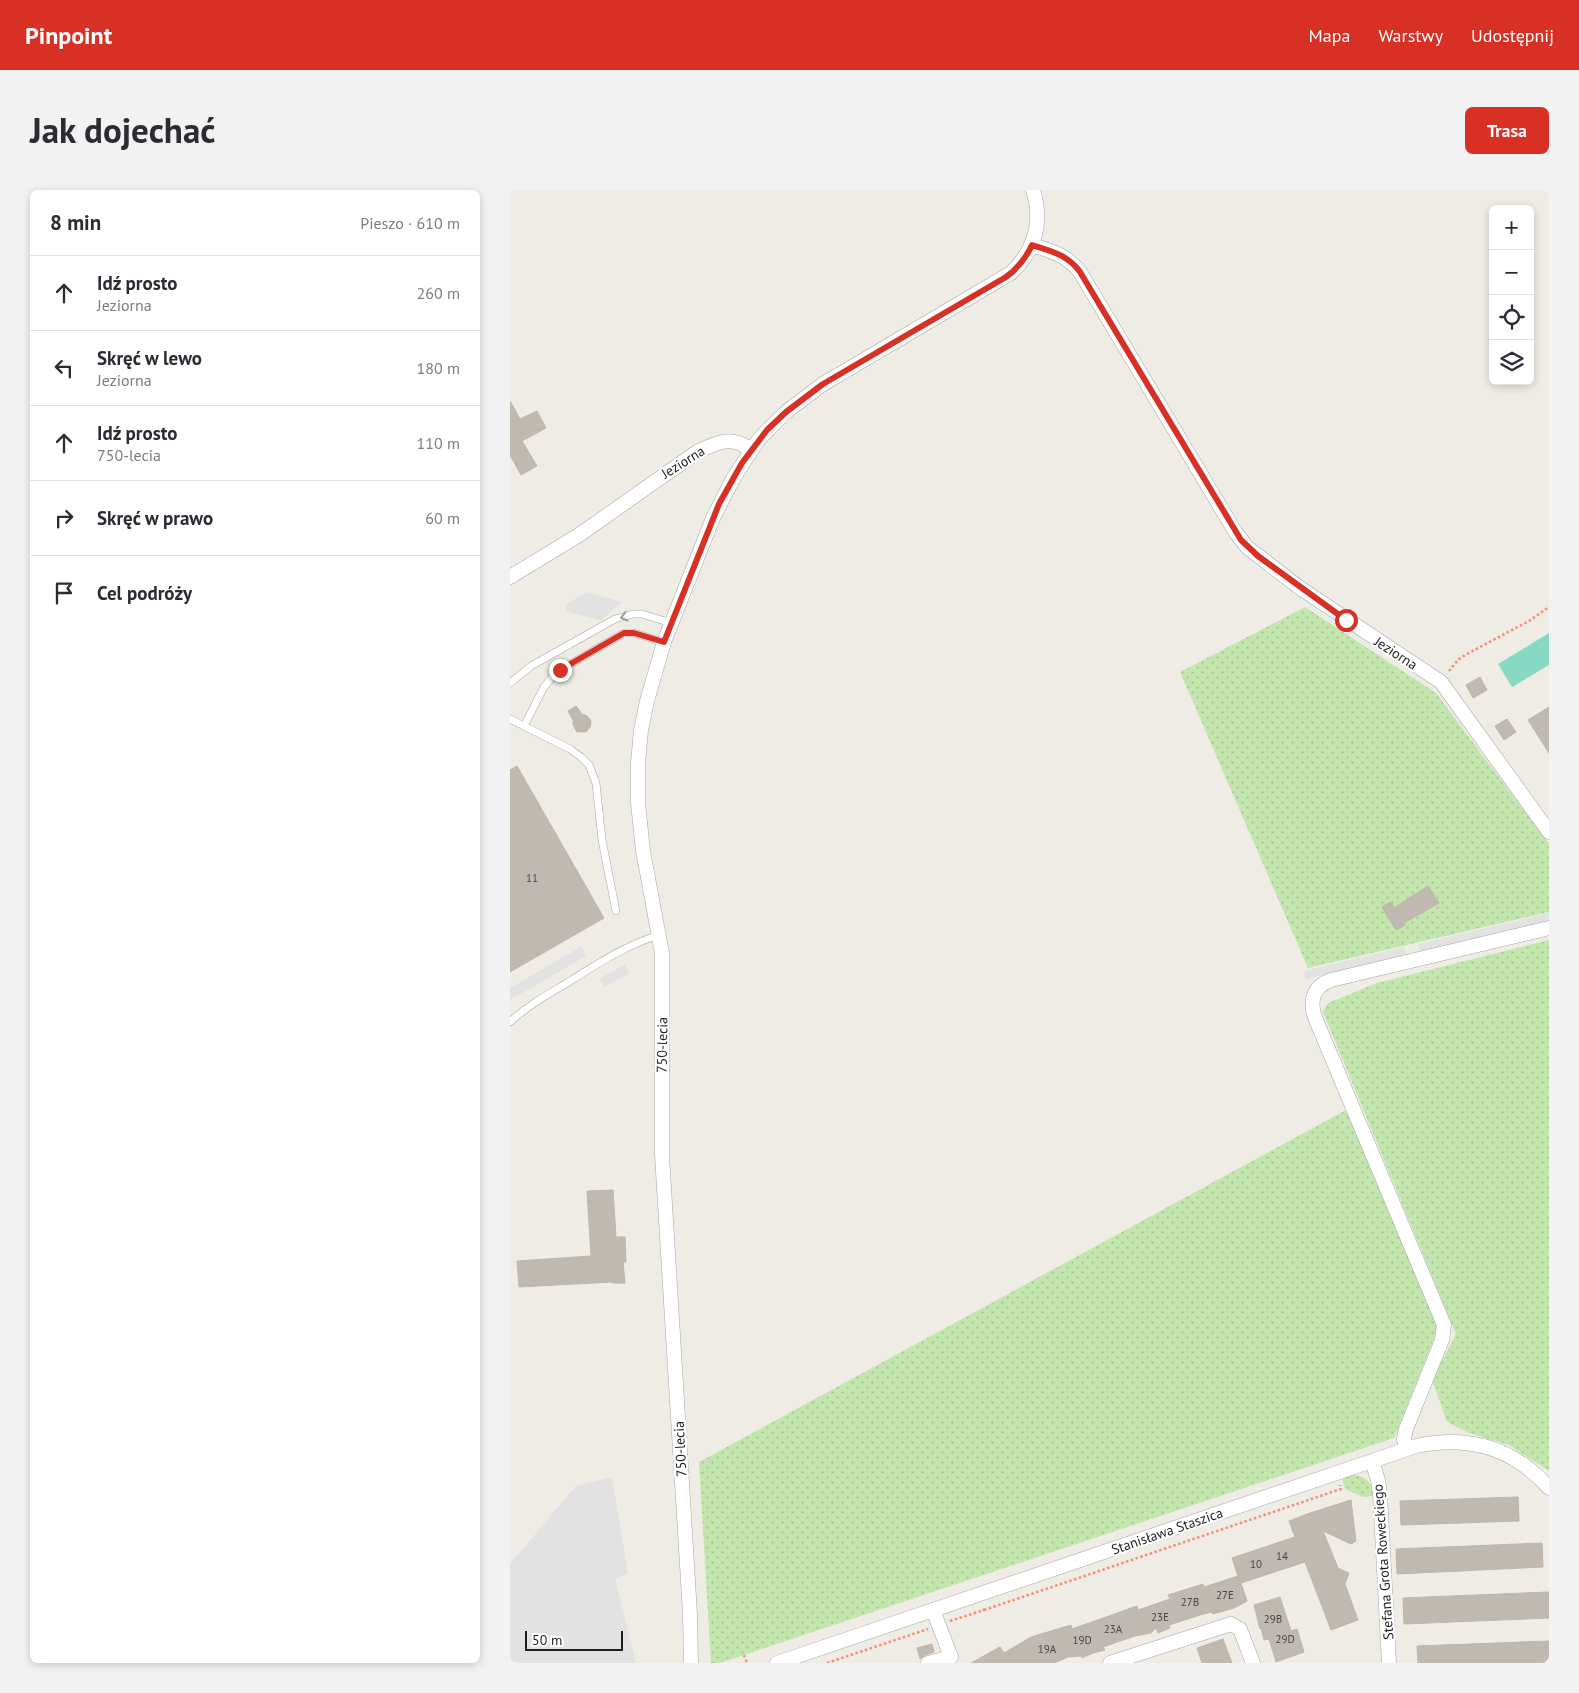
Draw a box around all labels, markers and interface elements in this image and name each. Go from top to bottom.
text: Pinpoint [25,20,112,51]
text: Mapa [1309,24,1350,47]
text: Warstwy [1378,24,1443,47]
text: Udostępnij [1471,24,1554,47]
text: Jak dojechać [30,107,215,153]
button: Trasa [1465,107,1549,154]
map controls [1489,205,1534,385]
button: + [1489,205,1534,250]
text: 8 min [50,209,101,236]
text: Pieszo · 610 m [360,213,460,233]
button: − [1489,250,1534,295]
text: Idź prosto [97,271,177,295]
icon: ahead [50,279,78,307]
text: 260 m [417,283,460,303]
text: Jeziorna [97,295,152,315]
button: locate [1489,295,1534,340]
button: layers [1489,340,1534,385]
text: Skręć w lewo [97,346,202,370]
icon: left [50,354,78,382]
text: 180 m [417,358,460,378]
text: Jeziorna [97,370,152,390]
text: Idź prosto [97,421,177,445]
icon: ahead [50,429,78,457]
text: 110 m [417,433,460,453]
street label: Jeziorna [657,442,708,483]
text: 750-lecia [97,445,161,465]
icon: right [50,504,78,532]
text: Skręć w prawo [97,506,213,530]
text: 60 m [425,508,460,528]
icon: arrive [50,579,78,607]
text: Cel podróży [97,581,192,605]
route start [1335,609,1358,632]
one-way arrow [621,611,629,621]
street label: Jeziorna [1370,632,1421,674]
route end [549,659,572,682]
house number: 11 [526,871,538,885]
street label: 750-lecia [653,1017,671,1073]
street label: 750-lecia [670,1421,690,1477]
street label: Stefana Grota Roweckiego [1369,1484,1397,1640]
street label: Stanisława Staszica [1109,1503,1225,1559]
house number: 14 [1276,1549,1288,1563]
house number: 10 [1250,1557,1262,1571]
house number: 27E [1216,1588,1234,1602]
house number: 27B [1181,1595,1199,1609]
house number: 23E [1151,1610,1169,1624]
house number: 29B [1264,1612,1282,1626]
house number: 23A [1104,1622,1123,1636]
scale bar [525,1628,622,1651]
text: 50 m [532,1631,562,1649]
house number: 29D [1275,1632,1295,1646]
house number: 19D [1072,1633,1092,1647]
house number: 19A [1038,1642,1057,1656]

